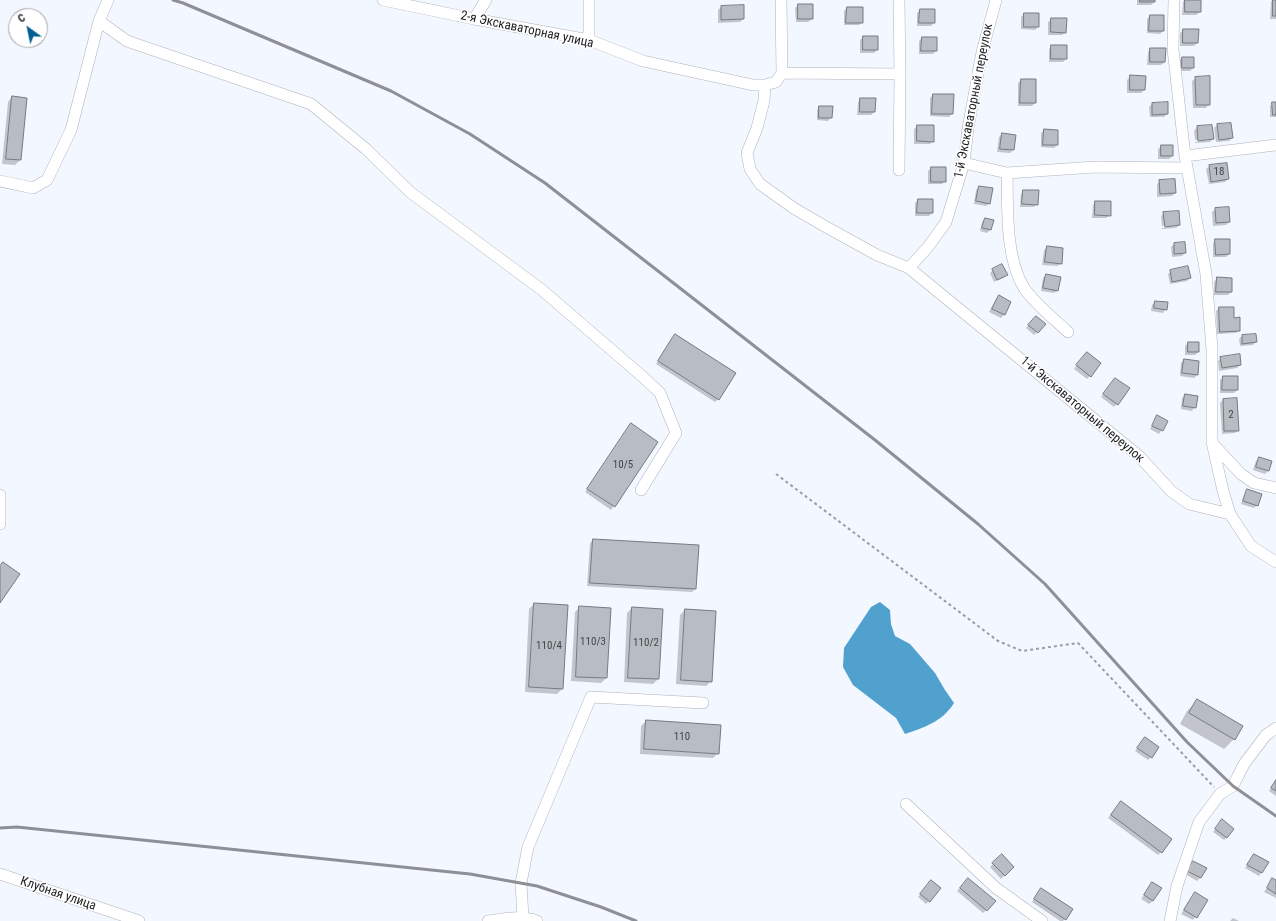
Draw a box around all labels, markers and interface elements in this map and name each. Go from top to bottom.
north arrow [8,8,48,48]
street label: 2-я Экскаваторная улица [459,8,595,52]
text: С [16,11,28,26]
street label: 1-й Экскаваторный переулок [951,22,997,180]
house number: 18 [1214,165,1224,179]
street label: 1-й Экскаваторный переулок [1017,354,1147,466]
house number: 2 [1228,408,1234,422]
house number: 10/5 [613,458,633,472]
house number: 110/3 [580,635,606,649]
house number: 110/2 [633,636,659,650]
house number: 110/4 [536,639,562,653]
house number: 110 [674,730,690,744]
street label: Клубная улица [18,874,98,914]

